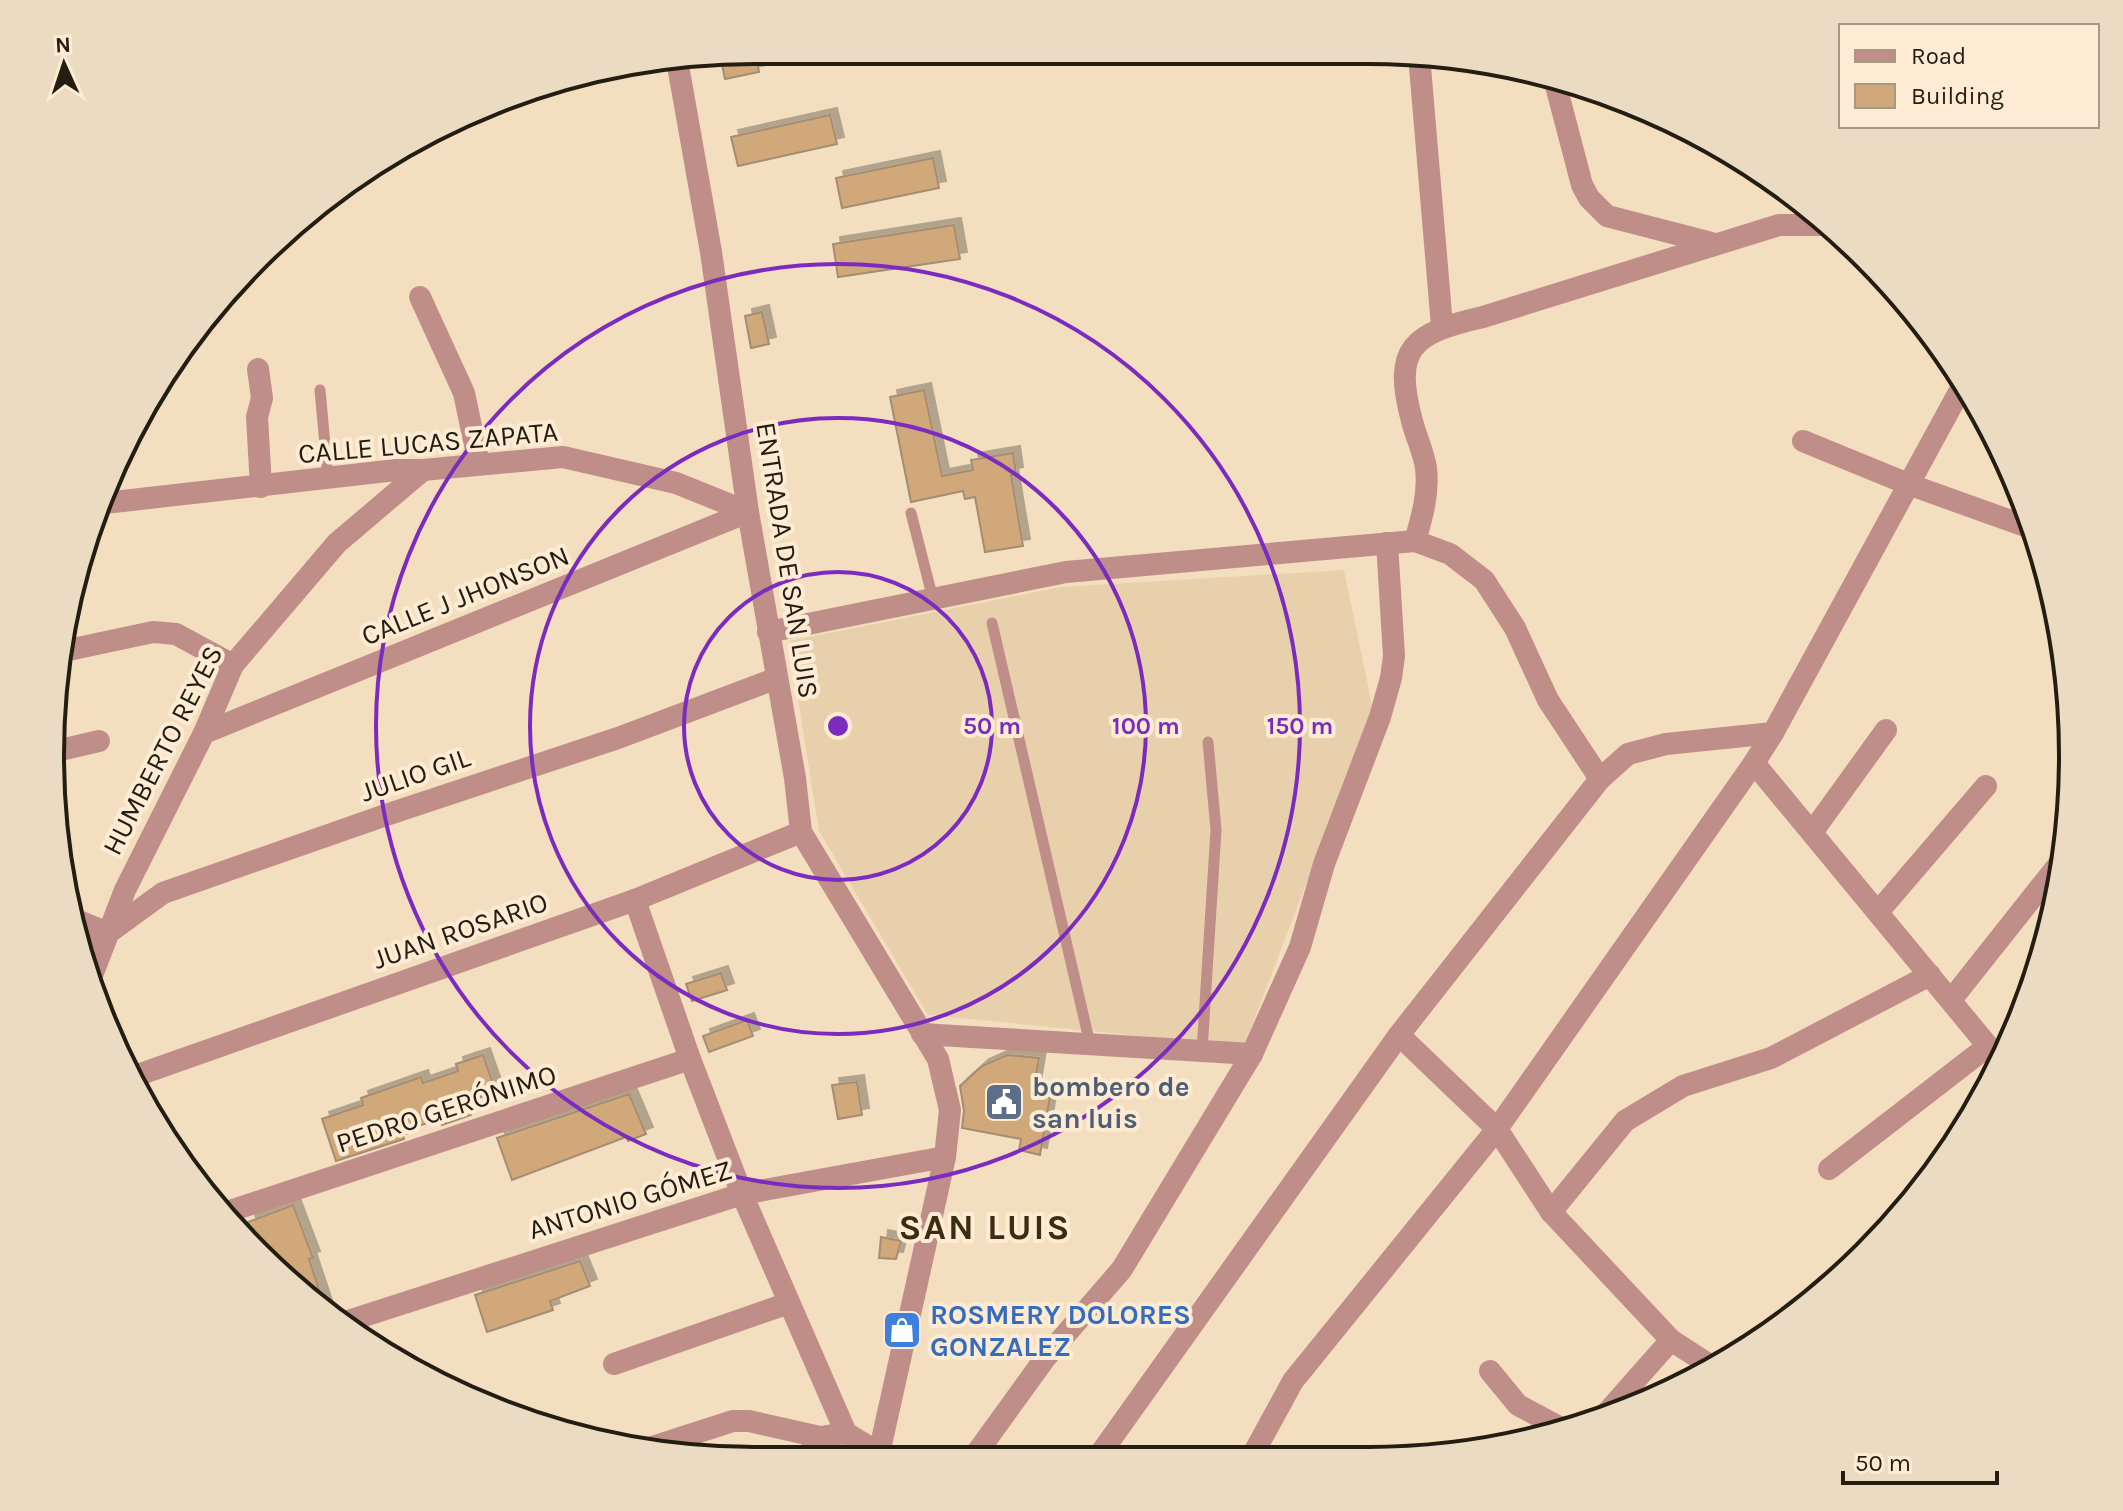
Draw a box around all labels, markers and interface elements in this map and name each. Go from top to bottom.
north arrow [24,24,104,104]
legend [1839,24,2099,128]
text: N [54,32,72,58]
text: Road [1911,42,1966,70]
text: Building [1911,82,2004,110]
street label: CALLE LUCAS ZAPATA [297,415,559,470]
street label: ENTRADA DE SAN LUIS [749,420,826,701]
street label: CALLE J JHONSON [356,539,574,652]
street label: HUMBERTO REYES [95,640,230,860]
centre of rings [824,712,852,740]
text: 50 m [963,712,1021,740]
text: 100 m [1112,712,1180,740]
text: 150 m [1267,712,1333,740]
street label: JULIO GIL [356,740,475,809]
street label: JUAN ROSARIO [368,885,552,976]
street label: PEDRO GERÓNIMO [332,1057,560,1160]
place label: bombero de san luis [1032,1070,1190,1135]
public building icon: bombero de san luis [983,1081,1025,1123]
street label: ANTONIO GÓMEZ [524,1153,736,1246]
district label: SAN LUIS [899,1206,1071,1248]
place label: ROSMERY DOLORES GONZALEZ [930,1298,1191,1363]
shop icon: ROSMERY DOLORES GONZALEZ [881,1309,923,1351]
scale bar [1843,1435,1997,1485]
text: 50 m [1855,1449,1911,1477]

